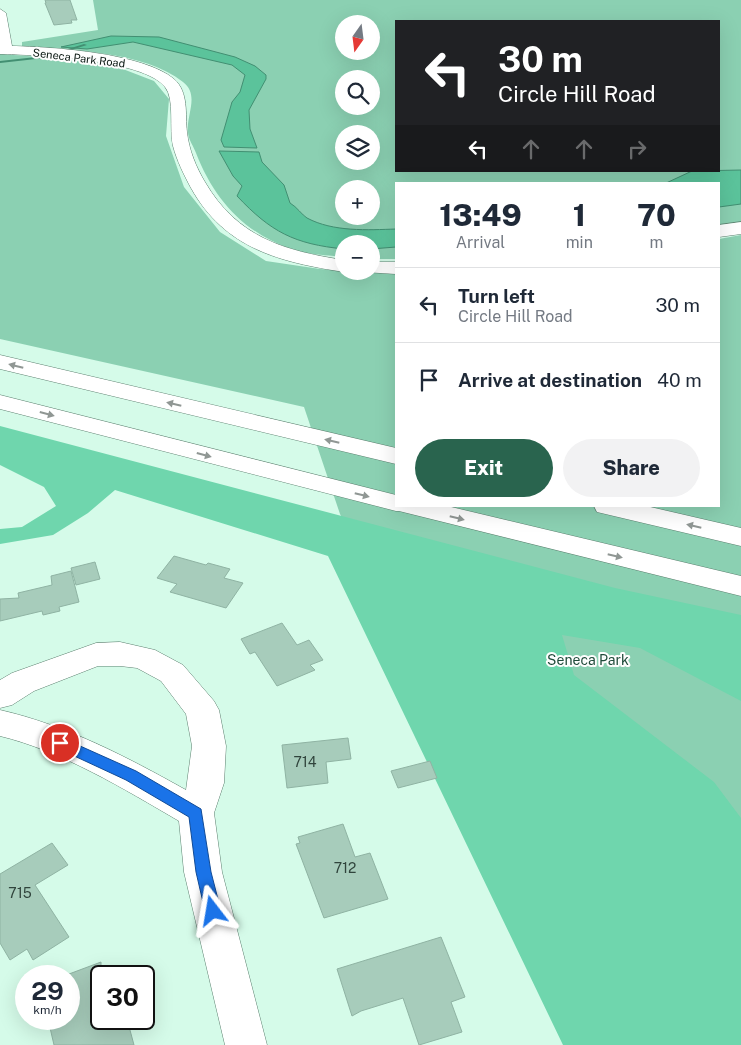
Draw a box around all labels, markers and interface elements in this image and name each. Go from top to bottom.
north arrow [335,15,380,60]
map controls [335,15,380,280]
text: 30 m [498,39,583,80]
icon: left [415,40,480,105]
street label: Seneca Park Road [32,46,126,70]
button: search [335,70,380,115]
text: Circle Hill Road [498,81,656,107]
button: layers [335,125,380,170]
icon: left [464,135,492,163]
icon: ahead [517,135,545,163]
icon: ahead [570,135,598,163]
icon: right [623,135,651,163]
button: + [335,180,380,225]
text: 13:49 [439,197,522,233]
text: 1 [573,197,586,233]
text: 70 [637,197,676,233]
text: Arrival [456,233,505,252]
text: min [566,233,593,252]
text: m [650,233,663,252]
button: − [335,235,380,280]
text: Turn left [458,285,535,307]
icon: left [415,291,443,319]
text: 30 m [655,294,700,316]
text: Circle Hill Road [458,307,573,326]
one-way arrow [8,362,23,370]
icon: arrive [415,366,443,394]
text: Arrive at destination [458,369,642,391]
text: 40 m [657,369,702,391]
one-way arrow [166,400,181,408]
one-way arrow [40,410,55,418]
one-way arrow [324,437,339,445]
button: Exit [415,439,553,497]
button: Share [563,439,700,497]
one-way arrow [197,451,212,459]
one-way arrow [354,491,369,499]
one-way arrow [450,514,465,522]
one-way arrow [686,522,701,530]
one-way arrow [608,552,623,560]
park label: Seneca Park [547,652,629,668]
pin [39,722,81,764]
icon: arrive [46,729,74,757]
house number: 714 [293,754,317,770]
house number: 712 [334,860,356,876]
position arrow [186,884,238,936]
house number: 715 [8,885,32,901]
speed limit sign: 30 [90,965,155,1030]
text: 29 [31,976,64,1006]
text: km/h [33,1003,62,1017]

